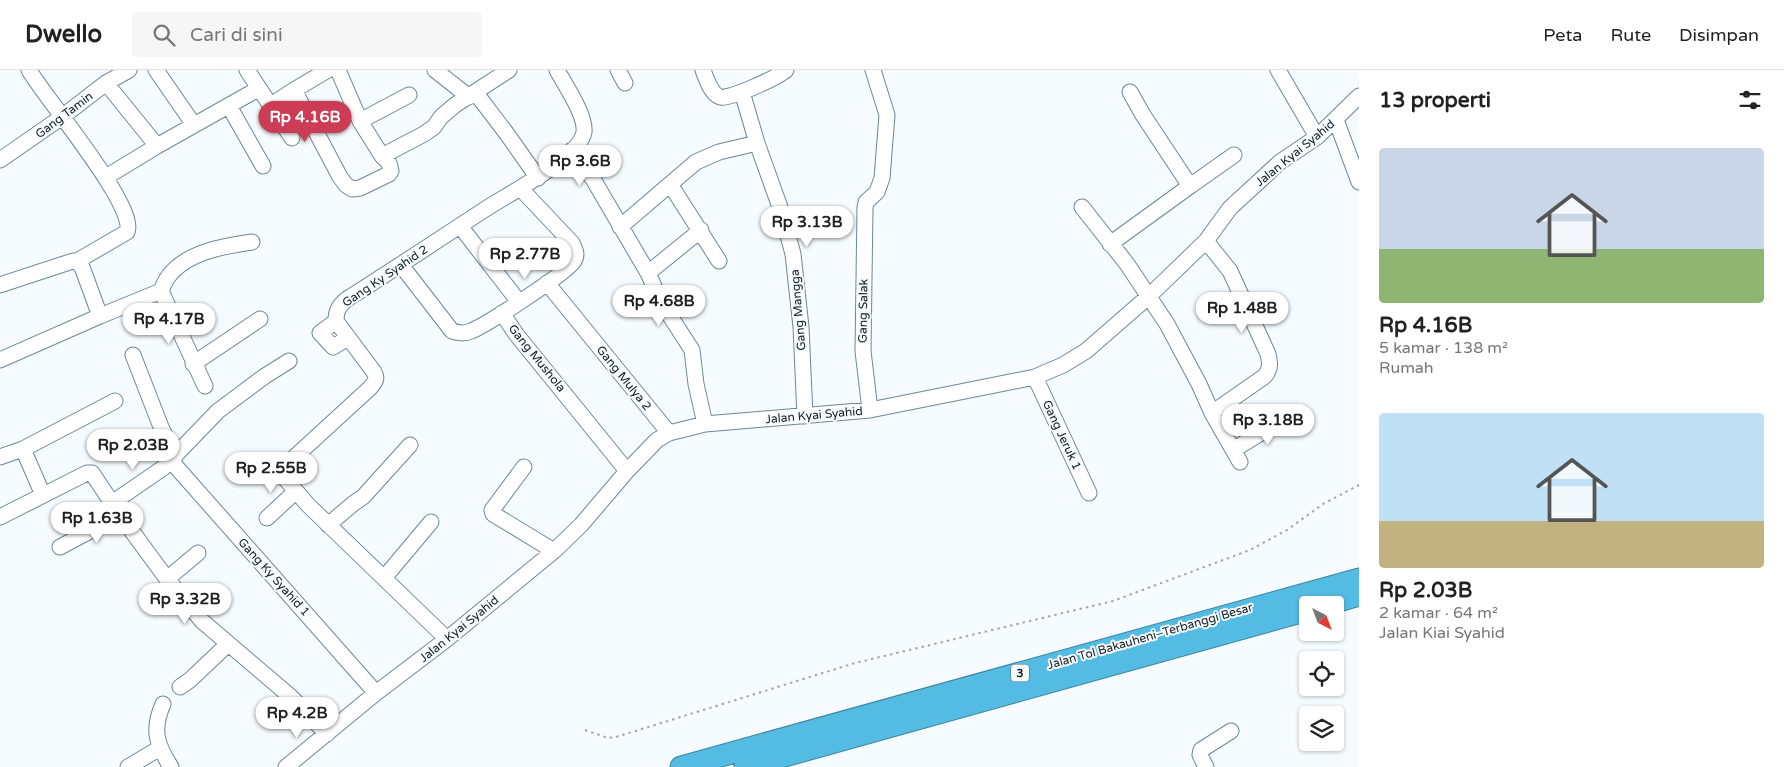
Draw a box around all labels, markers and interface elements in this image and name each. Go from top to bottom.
search box [132,12,482,57]
text: Dwello [25,20,102,49]
icon: search [150,21,178,49]
text: Cari di sini [190,24,283,46]
text: Peta [1543,24,1582,46]
text: Rute [1610,24,1651,46]
text: Disimpan [1679,24,1759,46]
icon: filters [1736,86,1764,114]
text: 13 properti [1379,88,1491,113]
street label: Gang Tamin [33,89,95,141]
pin: Rp 4.16B [253,100,357,143]
text: Rp 4.16B [269,107,341,127]
street label: Jalan Kyai Syahid [1253,117,1337,189]
pin: Rp 3.6B [534,144,626,187]
text: Rp 3.6B [550,151,611,171]
icon: home [1527,180,1617,270]
pin: Rp 3.13B [755,206,859,248]
text: Rp 3.13B [771,212,843,232]
pin: Rp 2.77B [473,238,577,280]
street label: Gang Ky Syahid 2 [340,242,430,310]
text: Rp 2.77B [490,244,560,264]
street label: Gang Mangga [787,269,809,351]
street label: Gang Salak [855,278,871,343]
pin: Rp 4.68B [607,284,711,327]
text: Rp 4.68B [623,291,695,311]
pin: Rp 1.48B [1190,292,1294,334]
text: Rp 1.48B [1207,298,1277,318]
pin: Rp 4.17B [117,302,221,345]
text: Rp 4.17B [133,309,205,329]
text: Rp 4.16B [1379,313,1472,338]
street label: Gang Mushola [506,321,568,395]
text: 5 kamar · 138 m² [1379,338,1508,358]
street label: Gang Mulya 2 [594,343,654,413]
text: Rumah [1379,358,1434,378]
street label: Gang Jeruk 1 [1040,398,1084,472]
street label: Jalan Kyai Syahid [765,404,863,426]
pin: Rp 3.18B [1216,404,1320,446]
text: Rp 3.18B [1232,410,1304,430]
pin: Rp 2.03B [81,428,185,471]
text: Rp 2.03B [97,435,169,455]
icon: home [1527,445,1617,535]
pin: Rp 2.55B [219,452,323,494]
text: Rp 2.55B [235,458,307,478]
pin: Rp 1.63B [45,502,149,544]
text: Rp 1.63B [61,508,133,528]
street label: Gang Ky Syahid 1 [235,535,313,619]
text: Rp 2.03B [1379,578,1472,603]
pin: Rp 3.32B [133,582,237,625]
text: Rp 3.32B [149,589,221,609]
street label: Jalan Kyai Syahid [417,593,501,665]
north arrow [1299,596,1344,641]
map controls [1299,596,1344,751]
street label: Jalan Tol Bakauheni–Terbanggi Besar [1046,600,1255,672]
text: 2 kamar · 64 m² [1379,603,1498,623]
text: Jalan Kiai Syahid [1379,623,1505,643]
button: locate [1299,651,1344,696]
road number: 3 [1011,664,1029,682]
pin: Rp 4.2B [251,696,343,739]
text: Rp 4.2B [267,703,328,723]
button: layers [1299,706,1344,751]

